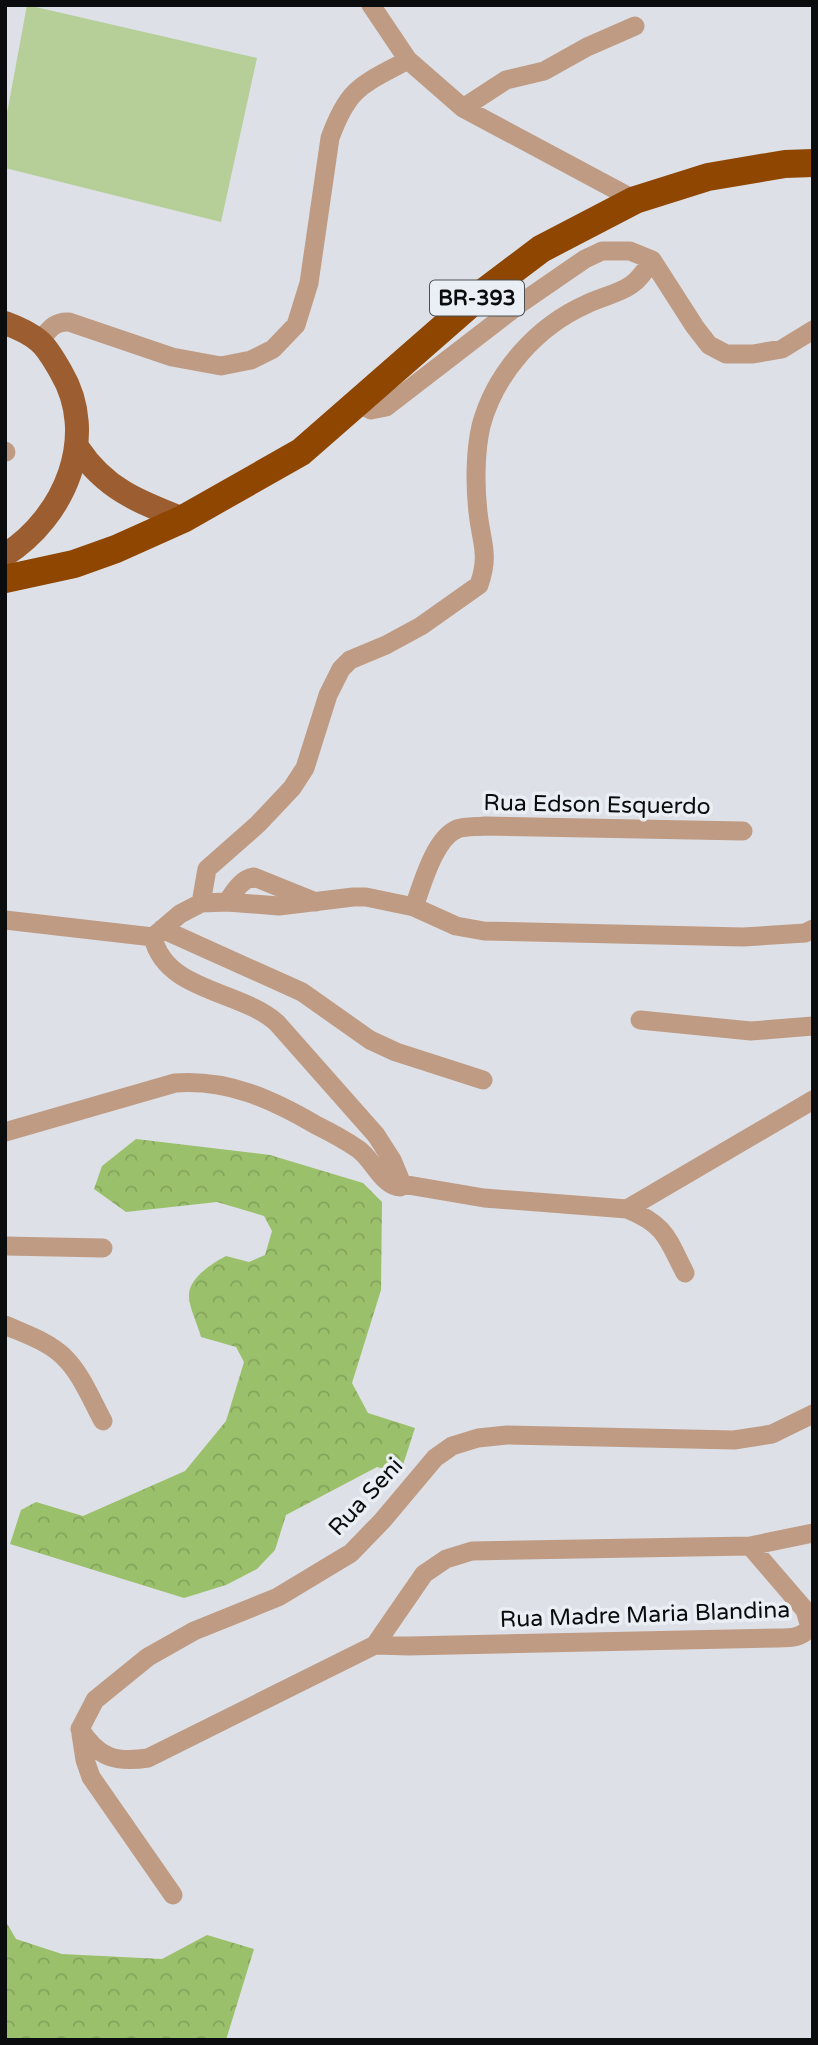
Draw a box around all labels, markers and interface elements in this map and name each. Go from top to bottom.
road number: BR-393 [430,280,524,316]
street label: Rua Edson Esquerdo [483,789,711,821]
street label: Rua Seni [323,1452,409,1542]
street label: Rua Madre Maria Blandina [499,1596,791,1634]

